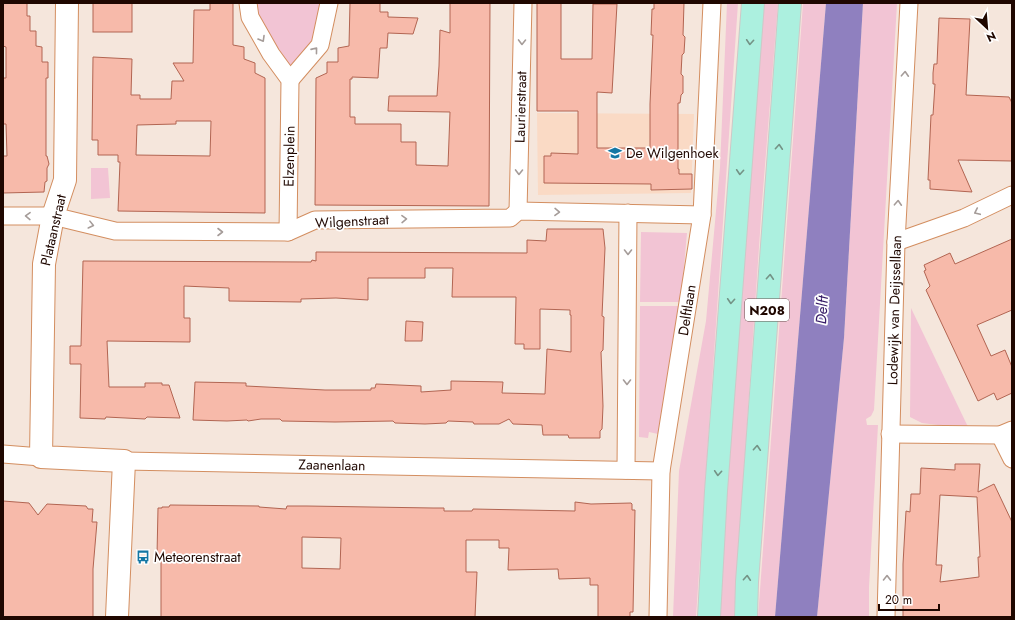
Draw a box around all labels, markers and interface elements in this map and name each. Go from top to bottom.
north arrow [967,8,1007,48]
text: N [984,28,999,46]
one-way arrow [258,35,265,42]
one-way arrow [518,39,526,45]
one-way arrow [745,39,754,45]
one-way arrow [310,48,317,55]
street label: Laurierstraat [510,70,531,143]
one-way arrow [901,71,909,77]
street label: Elzenplein [278,125,300,187]
place label: De Wilgenhoek [626,143,719,163]
one-way arrow [775,144,784,150]
school or university icon: De Wilgenhoek [607,145,623,161]
one-way arrow [515,169,523,175]
one-way arrow [736,169,745,175]
street label: Plataanstraat [35,192,71,268]
one-way arrow [894,200,902,206]
one-way arrow [554,207,560,216]
one-way arrow [973,207,981,215]
street label: Wilgenstraat [315,209,390,233]
one-way arrow [25,212,31,220]
one-way arrow [401,215,407,223]
one-way arrow [88,221,94,229]
one-way arrow [217,228,223,236]
street label: Lodewijk van Deijssellaan [882,235,906,385]
one-way arrow [624,249,632,255]
one-way arrow [765,274,774,280]
street label: Delftlaan [673,283,701,337]
water label: Delft [810,294,834,325]
one-way arrow [726,298,735,304]
road number: N208 [745,299,789,321]
one-way arrow [623,379,631,385]
one-way arrow [752,445,761,451]
street label: Zaanenlaan [298,454,366,475]
one-way arrow [713,470,722,476]
place label: Meteorenstraat [154,547,241,567]
bus stop icon: Meteorenstraat [135,549,151,565]
one-way arrow [743,575,752,581]
one-way arrow [883,575,891,581]
scale bar [879,586,939,612]
text: 20 m [885,591,912,609]

